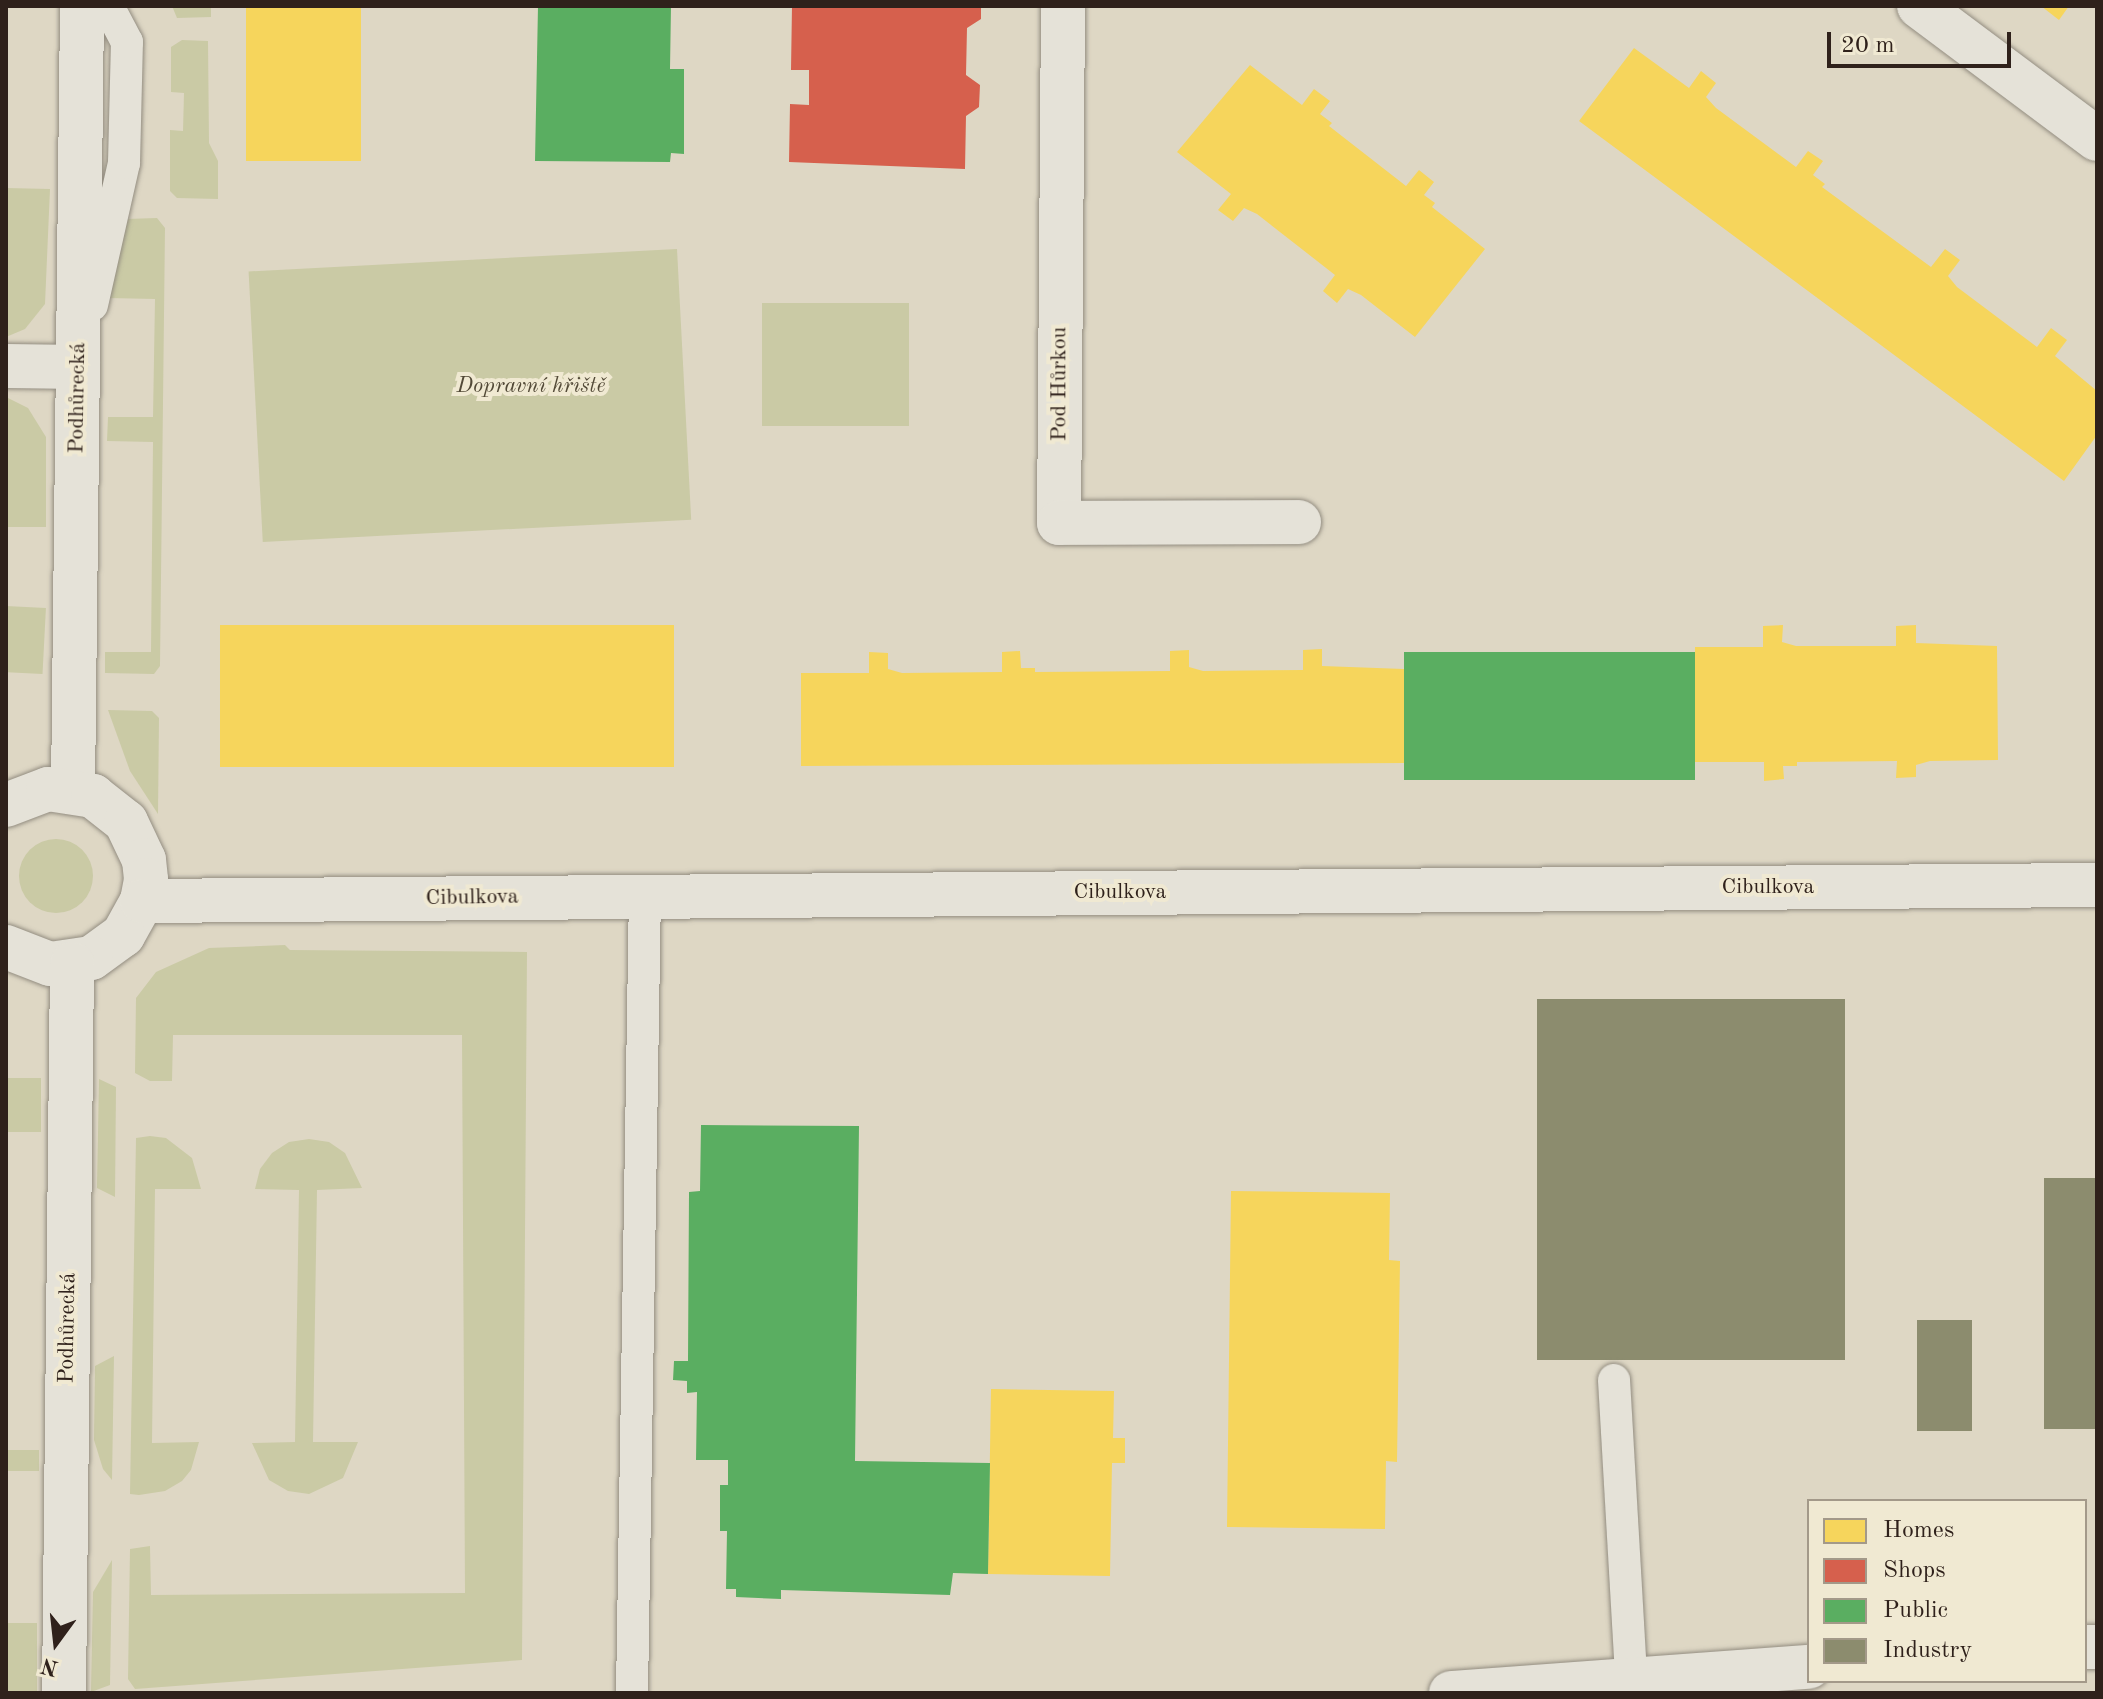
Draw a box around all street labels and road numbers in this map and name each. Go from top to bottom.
street label: Pod Hůrkou [1047,327,1073,441]
street label: Podhůrecká [64,342,92,454]
street label: Cibulkova [1722,875,1814,901]
street label: Cibulkova [1074,880,1166,906]
street label: Cibulkova [425,884,519,912]
street label: Podhůrecká [54,1272,82,1384]

